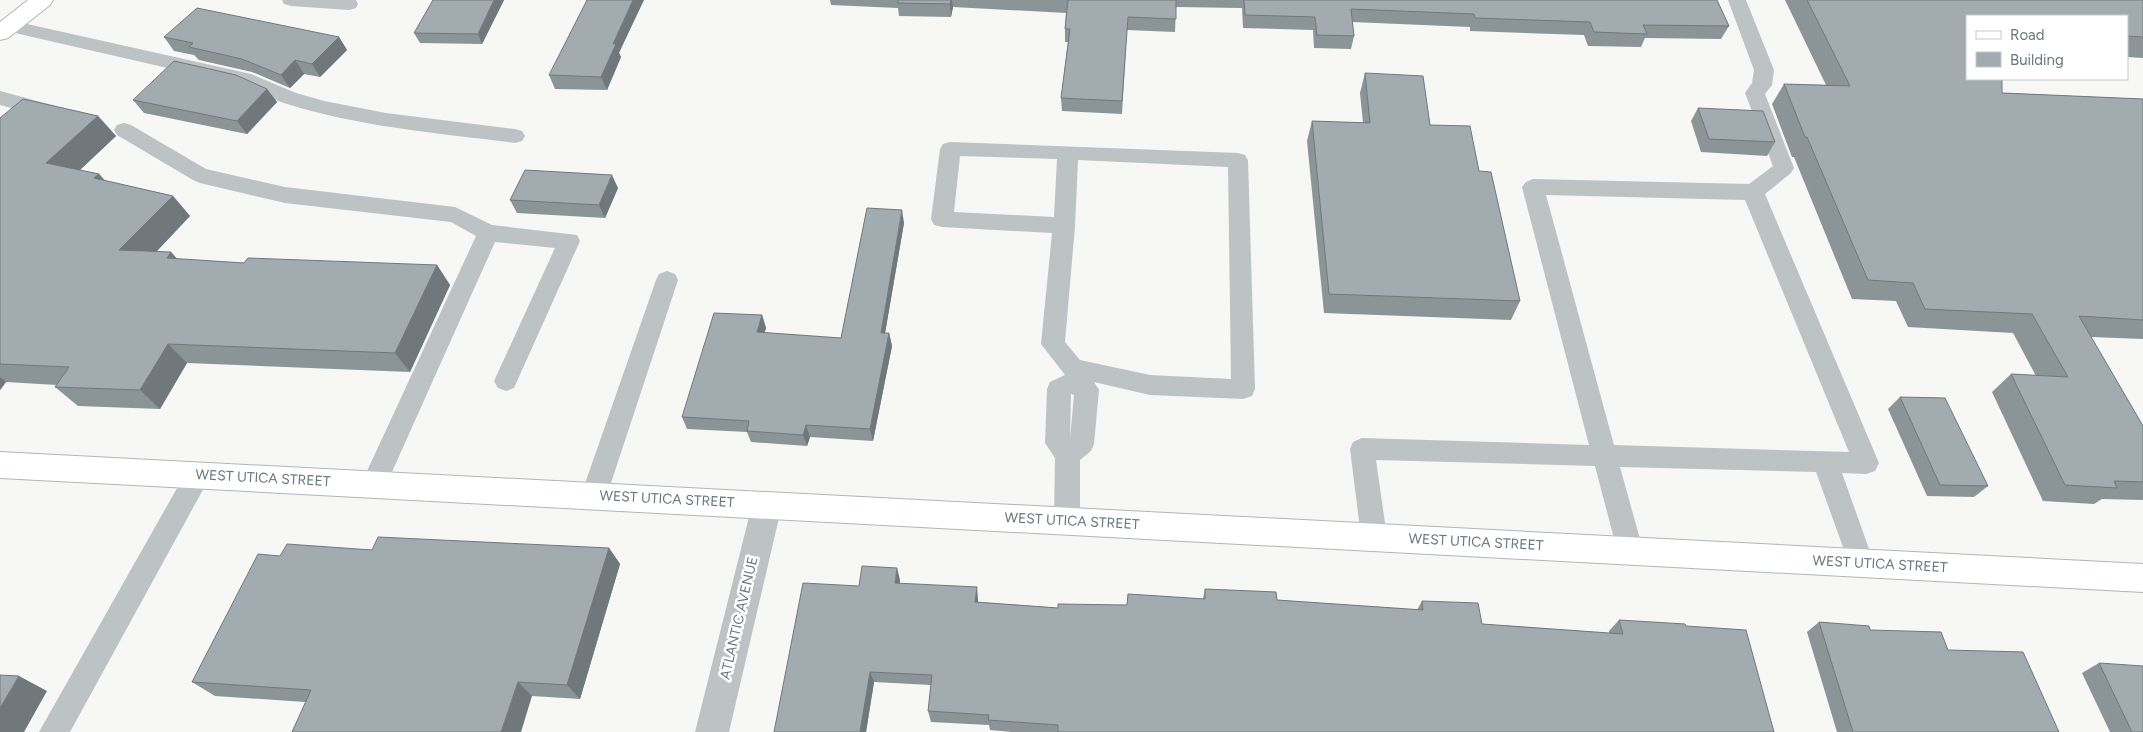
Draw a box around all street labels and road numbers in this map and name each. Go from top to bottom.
street label: WEST UTICA STREET [195,466,331,490]
street label: WEST UTICA STREET [599,487,735,511]
street label: WEST UTICA STREET [1004,509,1140,533]
street label: WEST UTICA STREET [1408,530,1544,554]
street label: WEST UTICA STREET [1812,552,1948,576]
street label: ATLANTIC AVENUE [717,555,761,681]

